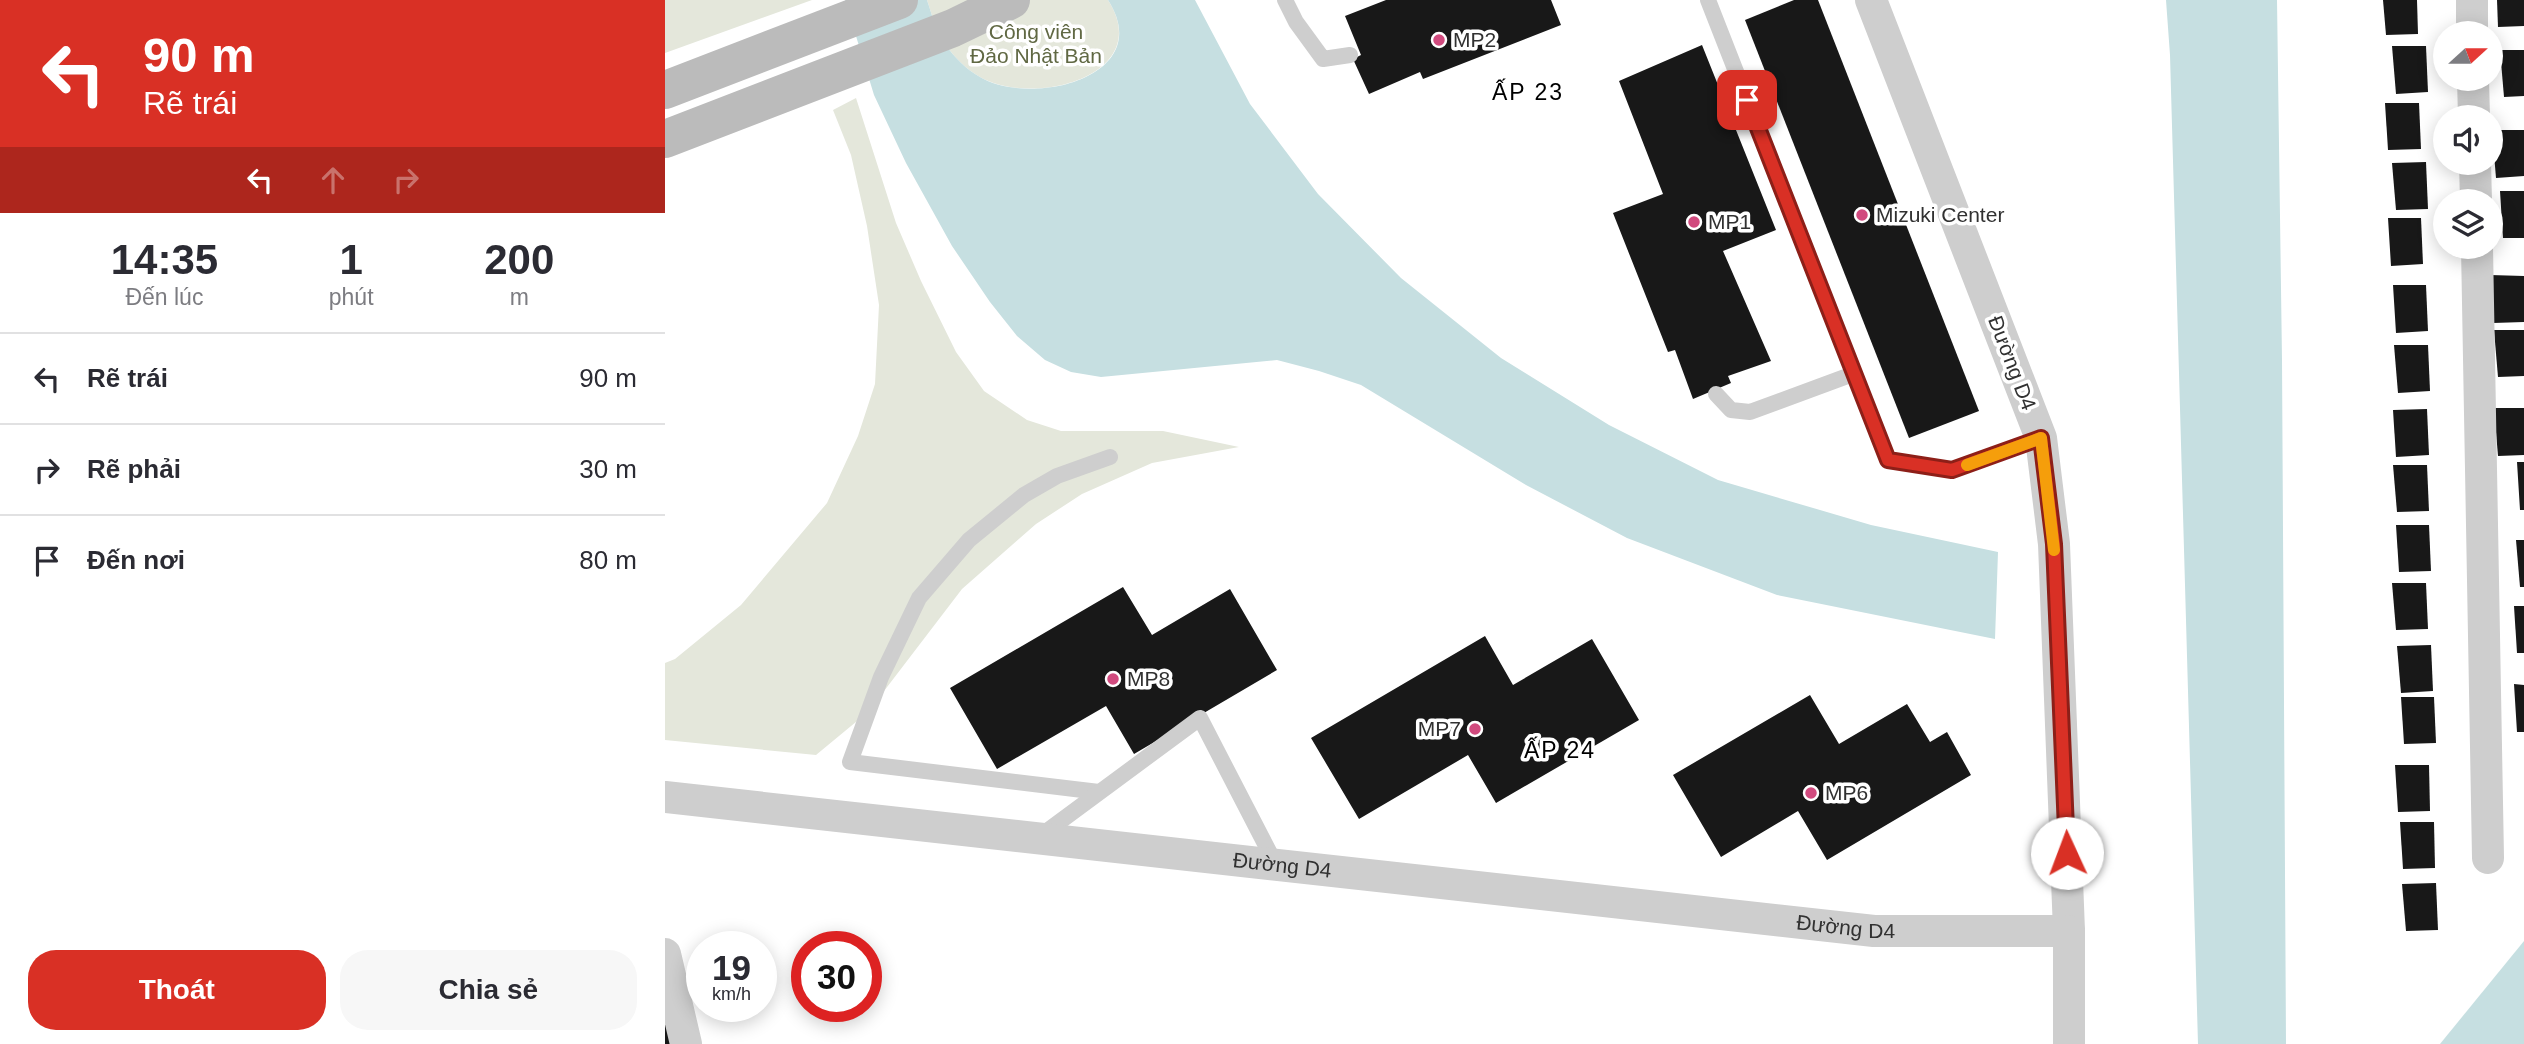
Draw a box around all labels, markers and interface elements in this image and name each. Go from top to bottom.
park label: Công viên Đảo Nhật Bản [970,20,1102,67]
north arrow [2433,21,2503,91]
map controls [2433,21,2503,259]
icon: left [28,28,119,119]
text: 90 m [143,28,255,82]
place label: MP2 [1453,28,1496,51]
marker: MP2 [1431,32,1447,48]
pin [1717,70,1777,130]
district label: ẤP 23 [1492,78,1564,105]
icon: arrive [1728,81,1766,119]
text: Rẽ trái [143,85,237,121]
button: sound [2433,105,2503,175]
icon: left [241,161,279,199]
icon: ahead [314,161,352,199]
icon: right [387,161,425,199]
button: layers [2433,189,2503,259]
place label: Mizuki Center [1876,203,2004,226]
marker: Mizuki Center [1854,207,1870,223]
place label: MP1 [1708,210,1751,233]
marker: MP1 [1686,214,1702,230]
text: 14:35 [111,236,218,283]
text: 1 [339,236,363,283]
text: 200 [484,236,554,283]
text: Đến lúc [125,284,203,310]
text: phút [329,284,374,310]
text: m [510,284,529,310]
street label: Đường D4 [1984,312,2041,413]
icon: left [28,360,66,398]
text: Rẽ trái [87,363,168,393]
text: 90 m [579,363,637,393]
icon: right [28,451,66,489]
text: Rẽ phải [87,454,181,484]
text: 30 m [579,454,637,484]
icon: arrive [28,542,66,580]
text: Đến nơi [87,545,185,575]
text: 80 m [579,545,637,575]
place label: MP8 [1127,667,1170,690]
marker: MP8 [1105,671,1121,687]
place label: MP7 [1418,717,1461,740]
marker: MP7 [1467,721,1483,737]
district label: ẤP 24 [1524,736,1596,763]
place label: MP6 [1825,781,1868,804]
marker: MP6 [1803,785,1819,801]
position arrow [2030,816,2104,890]
street label: Đường D4 [1232,848,1333,882]
street label: Đường D4 [1795,910,1895,942]
speed limit sign: 30 [791,931,882,1022]
text: 19 [712,948,751,987]
button: Thoát [28,950,326,1030]
button: Chia sẻ [340,950,637,1030]
text: km/h [712,984,751,1004]

